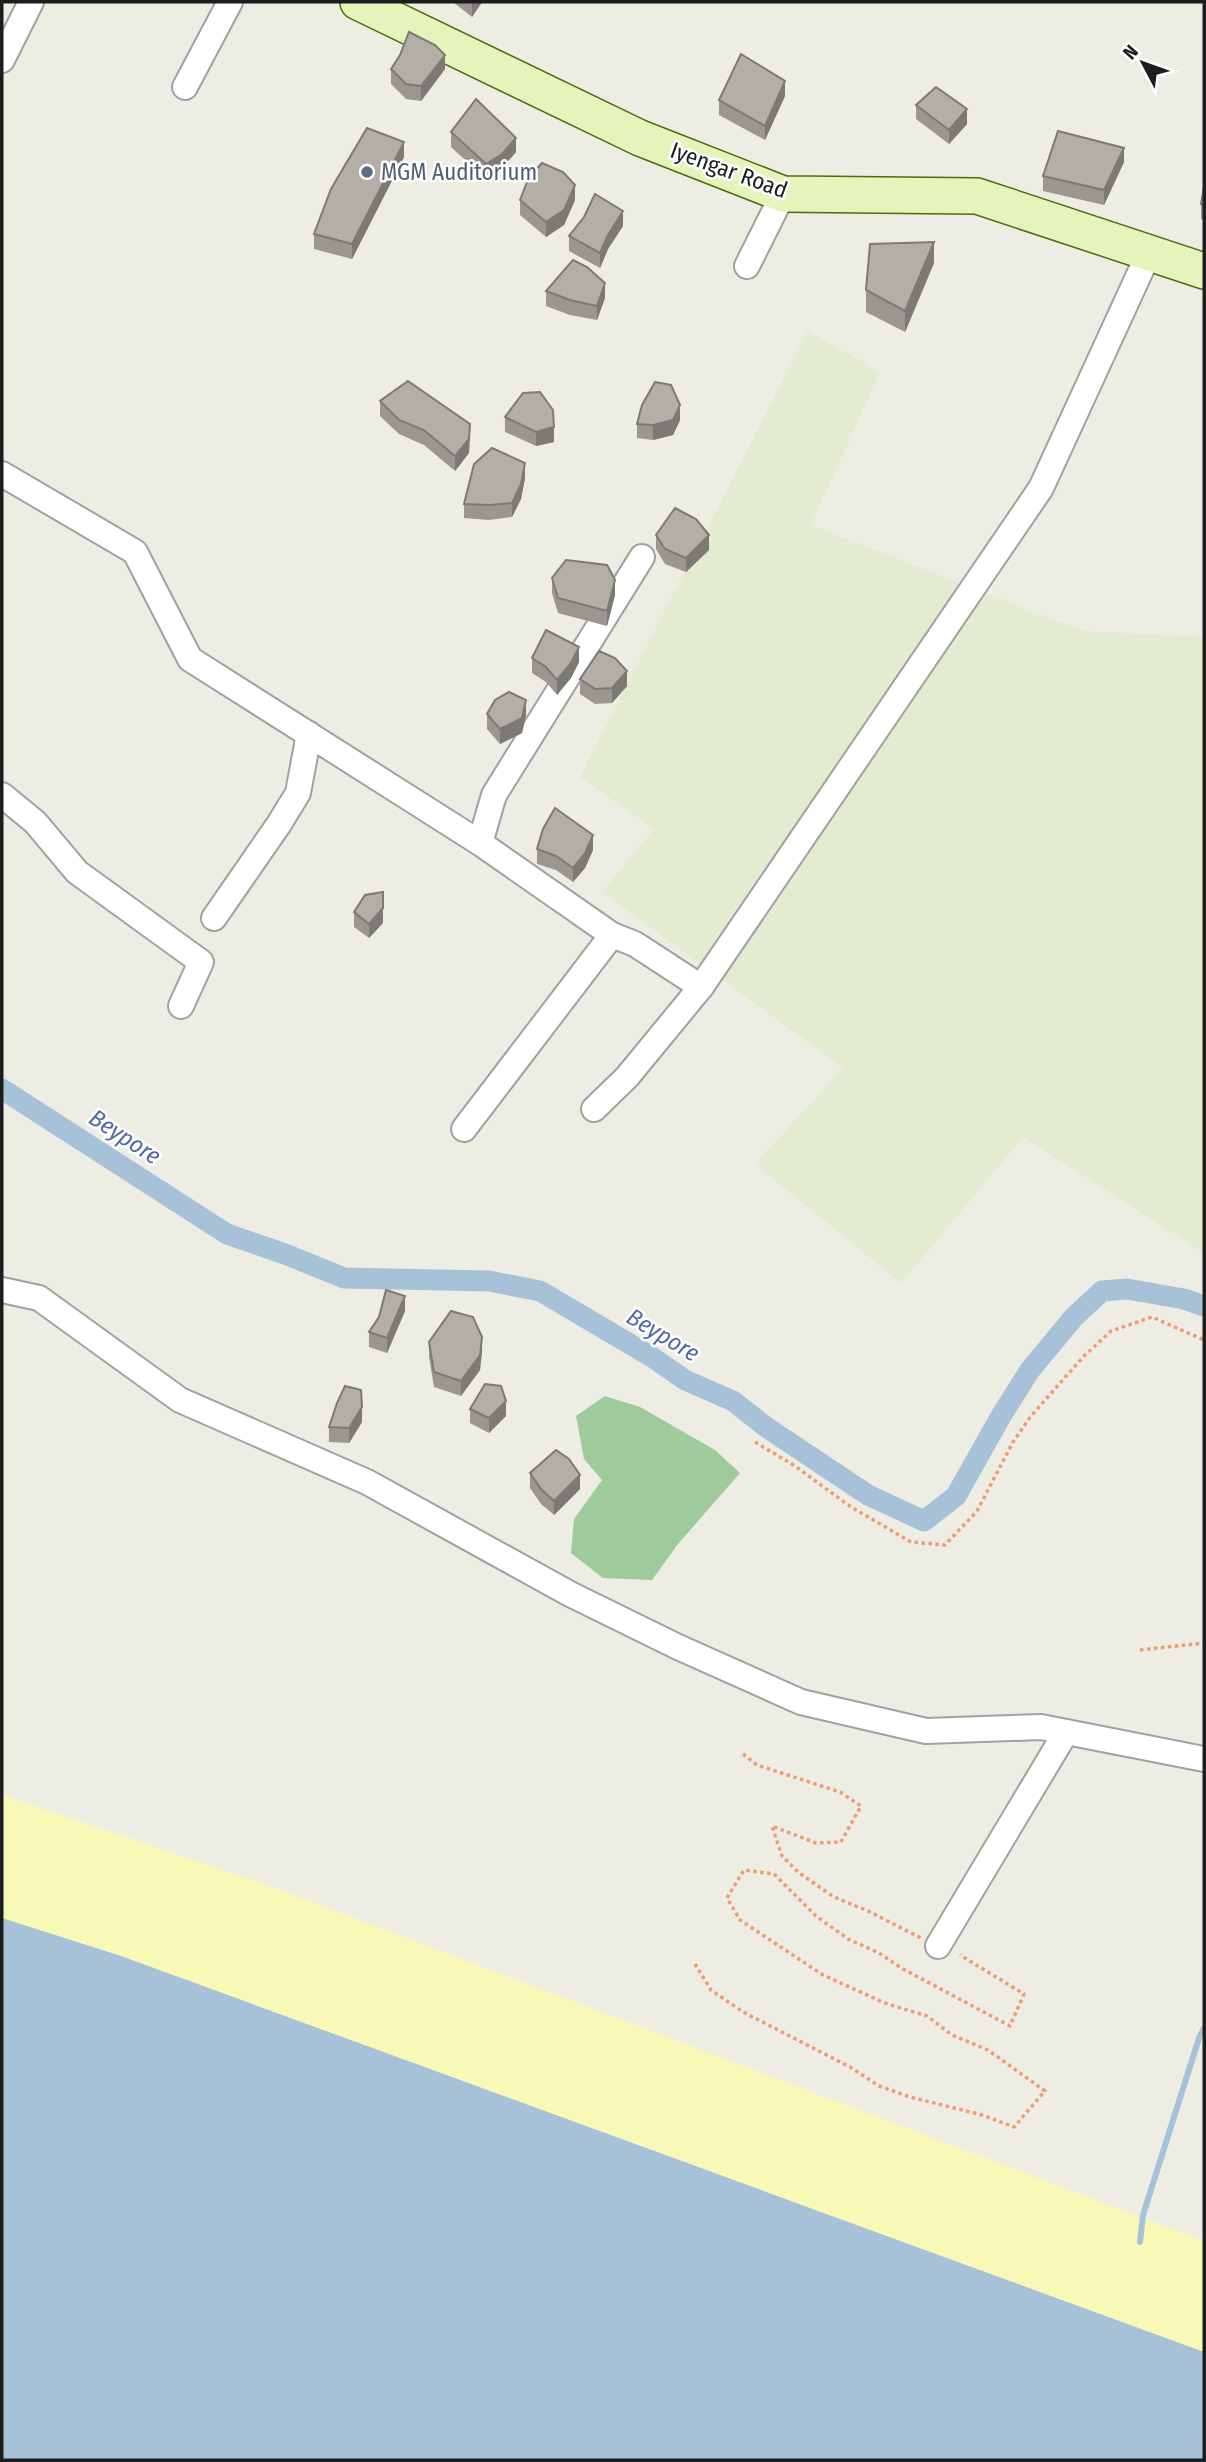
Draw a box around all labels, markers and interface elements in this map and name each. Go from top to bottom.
north arrow [1108,28,1178,98]
text: N [1118,40,1143,64]
street label: Iyengar Road [667,136,791,204]
place label: MGM Auditorium [381,158,537,186]
marker: MGM Auditorium [359,164,375,180]
water label: Beypore [84,1104,166,1170]
water label: Beypore [622,1303,704,1367]

